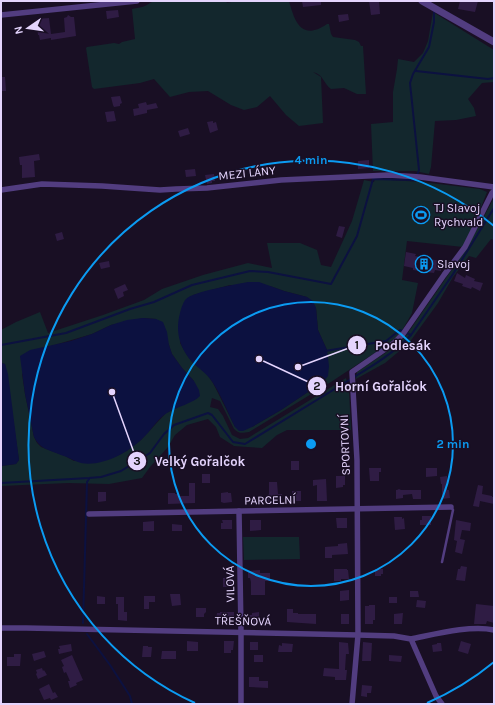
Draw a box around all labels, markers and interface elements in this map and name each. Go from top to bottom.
north arrow [8,8,48,48]
text: N [12,25,26,35]
text: 4 min [295,153,327,167]
street label: MEZI LÁNY [218,162,277,183]
place label: TJ Slavoj Rychvald [434,201,483,229]
sports icon: TJ Slavoj Rychvald [411,205,431,225]
building icon: Slavoj [414,254,434,274]
place label: Slavoj [437,257,471,271]
callout: Podlesák [347,333,439,358]
text: 1 [355,338,359,352]
text: Podlesák [375,338,431,353]
callout: Horní Gořalčok [307,374,435,399]
text: 2 [313,379,321,393]
text: Horní Gořalčok [335,379,427,394]
street label: SPORTOVNÍ [336,414,353,476]
centre of rings [304,437,318,451]
text: 2 min [436,437,470,451]
callout: Velký Gořalčok [127,449,253,474]
text: 3 [133,454,141,468]
text: Velký Gořalčok [155,454,246,469]
street label: PARCELNÍ [244,492,297,507]
street label: VILOVÁ [222,565,237,602]
street label: TŘEŠŇOVÁ [215,613,271,628]

